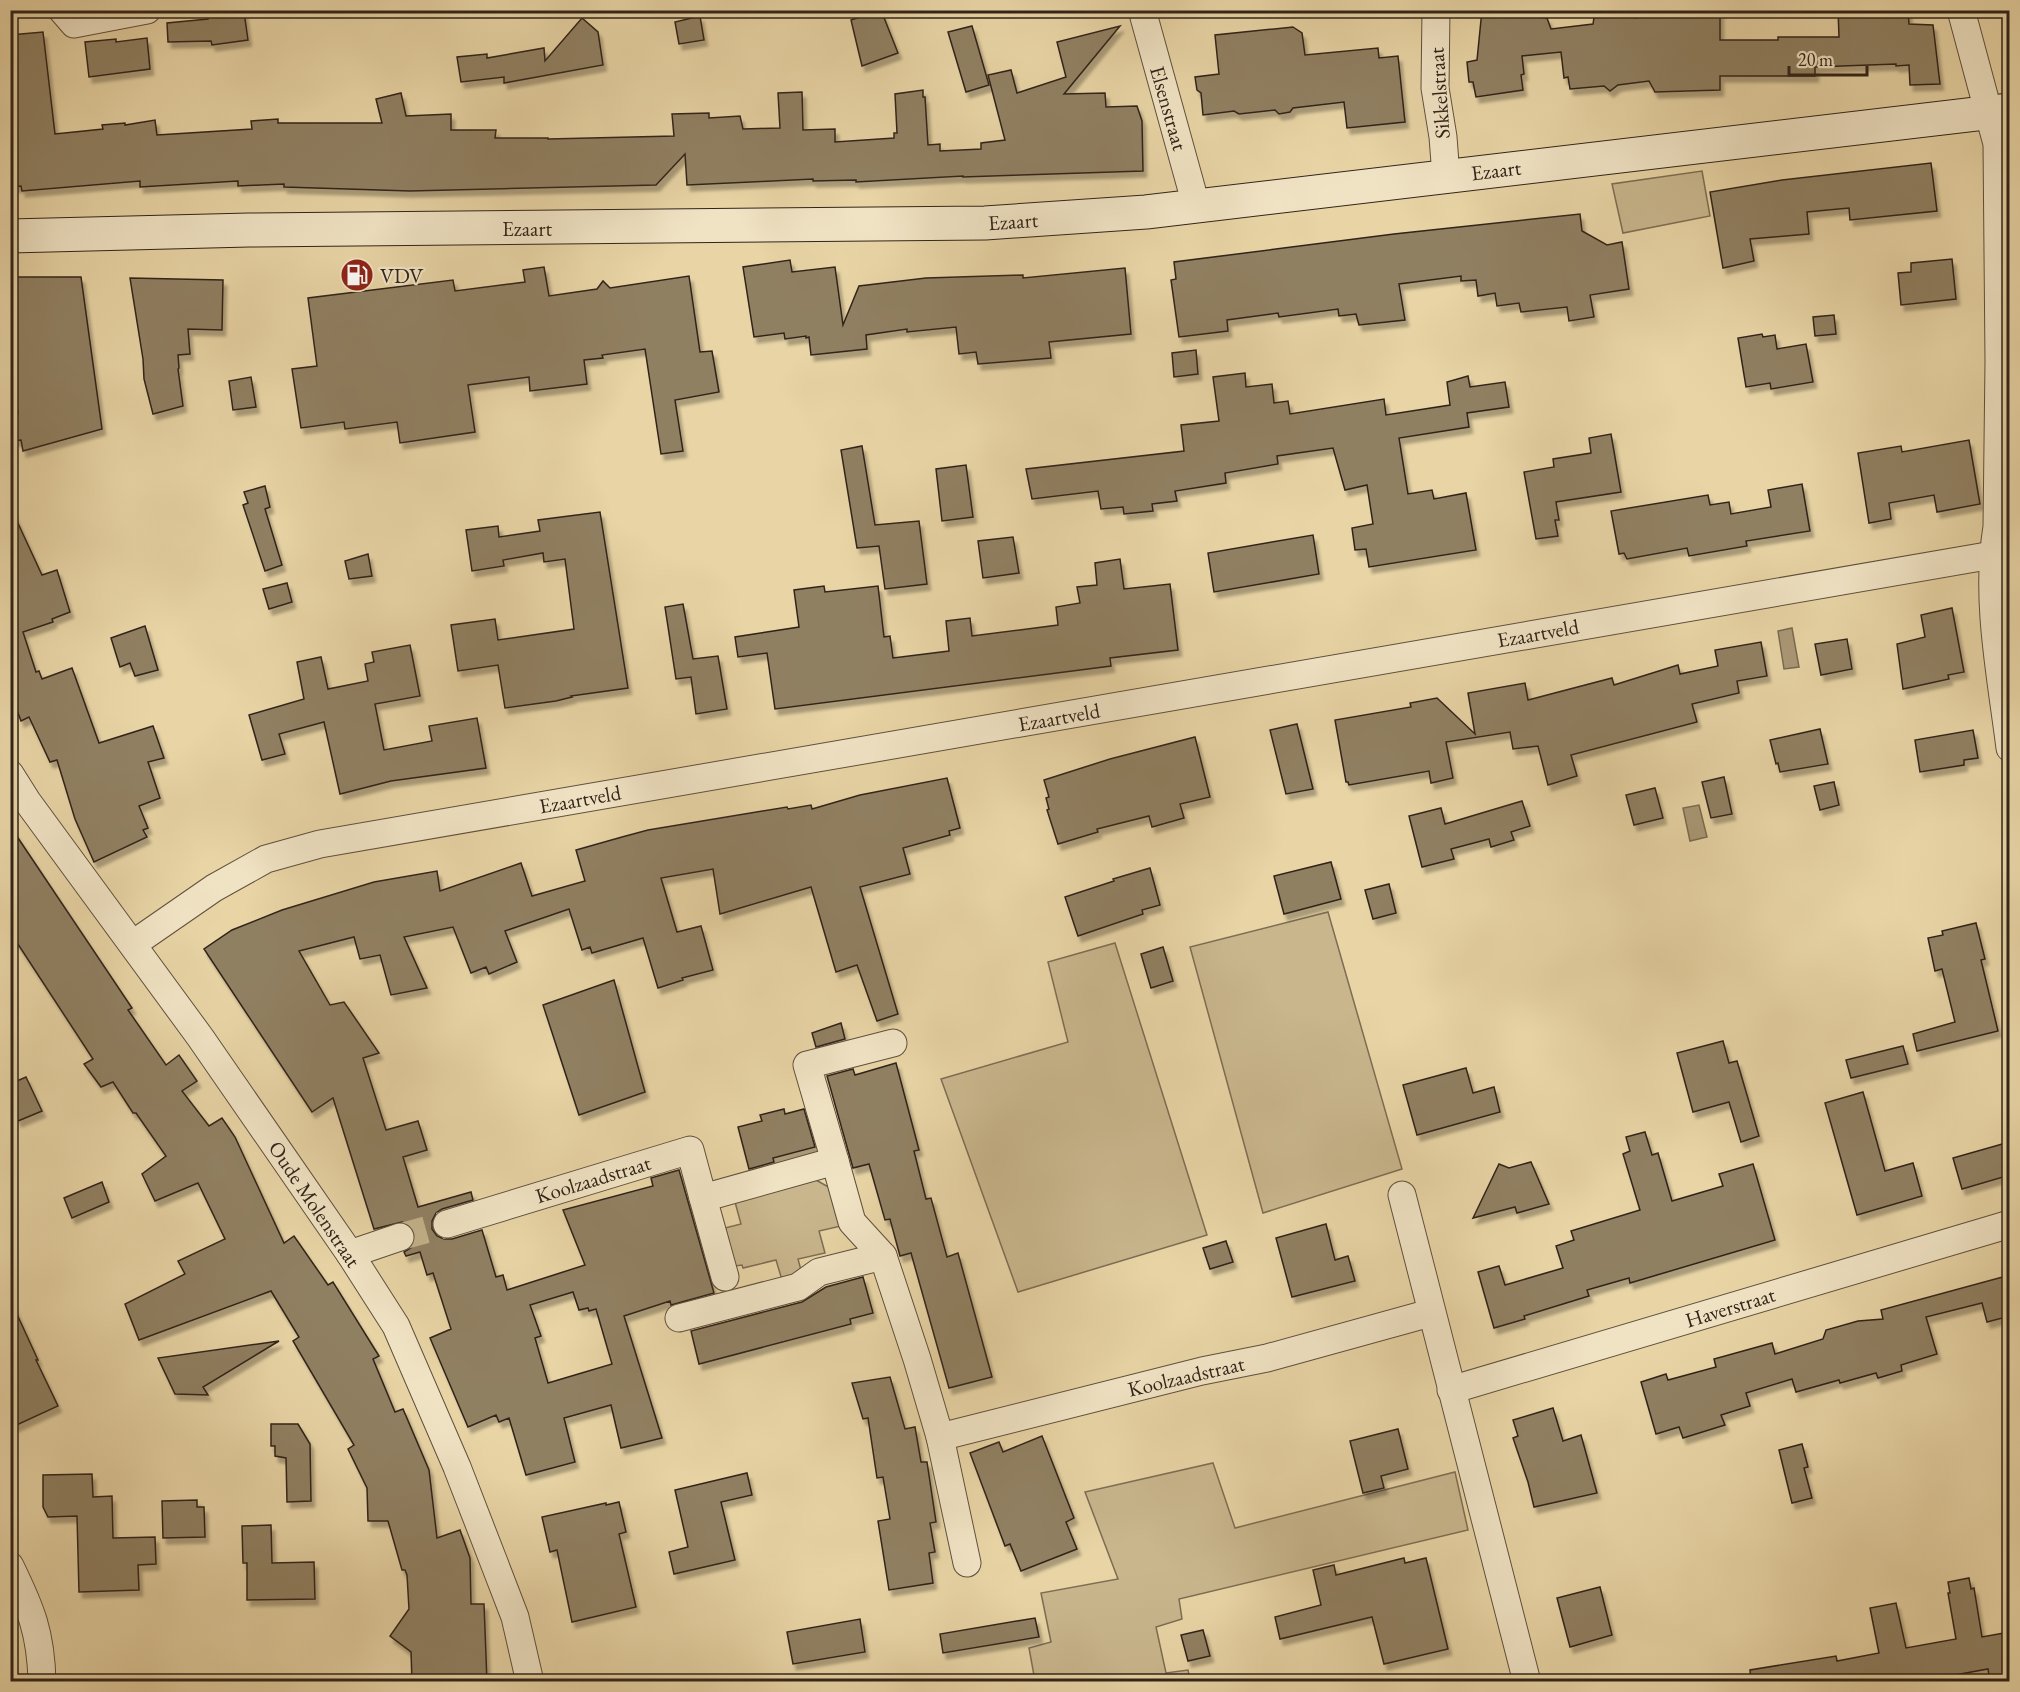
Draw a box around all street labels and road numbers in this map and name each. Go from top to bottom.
street label: Sikkelstraat [1422,46,1456,140]
street label: Elsenstraat [1144,63,1194,154]
street label: Ezaart [1469,153,1523,186]
street label: Ezaart [987,206,1039,236]
street label: Ezaart [502,215,552,242]
street label: Ezaartveld [1495,612,1581,653]
street label: Ezaartveld [1016,696,1102,737]
street label: Ezaartveld [537,778,623,819]
street label: Oude Molenstraat [263,1136,367,1273]
street label: Koolzaadstraat [532,1149,654,1209]
street label: Haverstraat [1682,1280,1779,1333]
street label: Koolzaadstraat [1125,1349,1247,1403]

